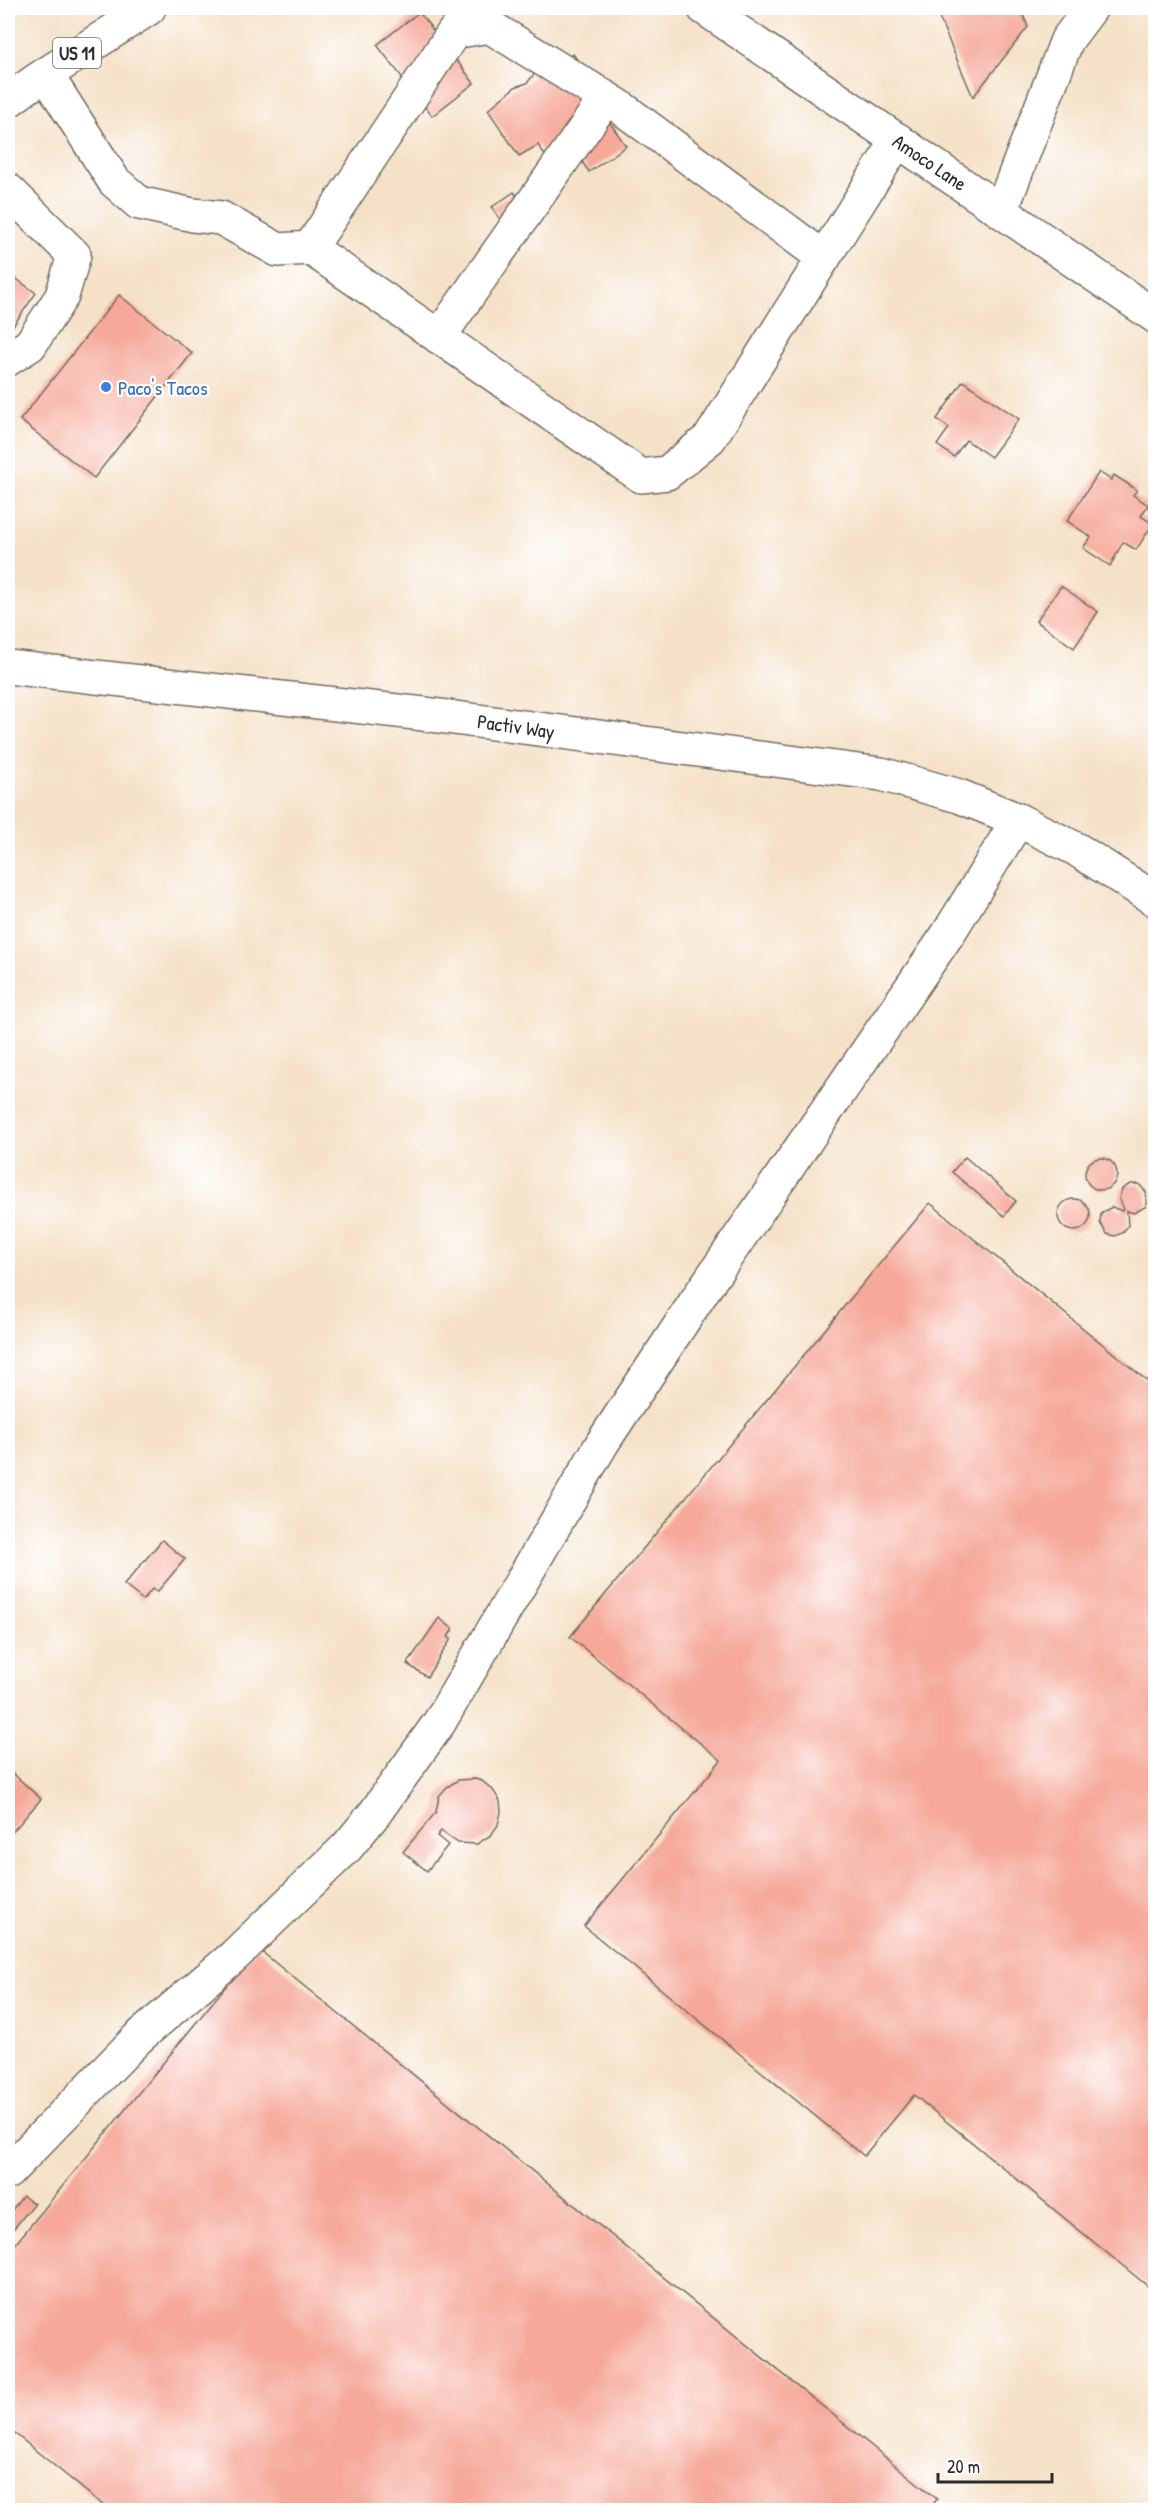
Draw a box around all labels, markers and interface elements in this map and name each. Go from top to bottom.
road number: US 11 [53,38,101,68]
street label: Amoco Lane [888,127,972,197]
place label: Paco's Tacos [118,374,208,401]
marker: Paco's Tacos [99,380,113,394]
street label: Pactiv Way [476,707,556,745]
scale bar [938,2446,1052,2484]
text: 20 m [947,2454,980,2479]

